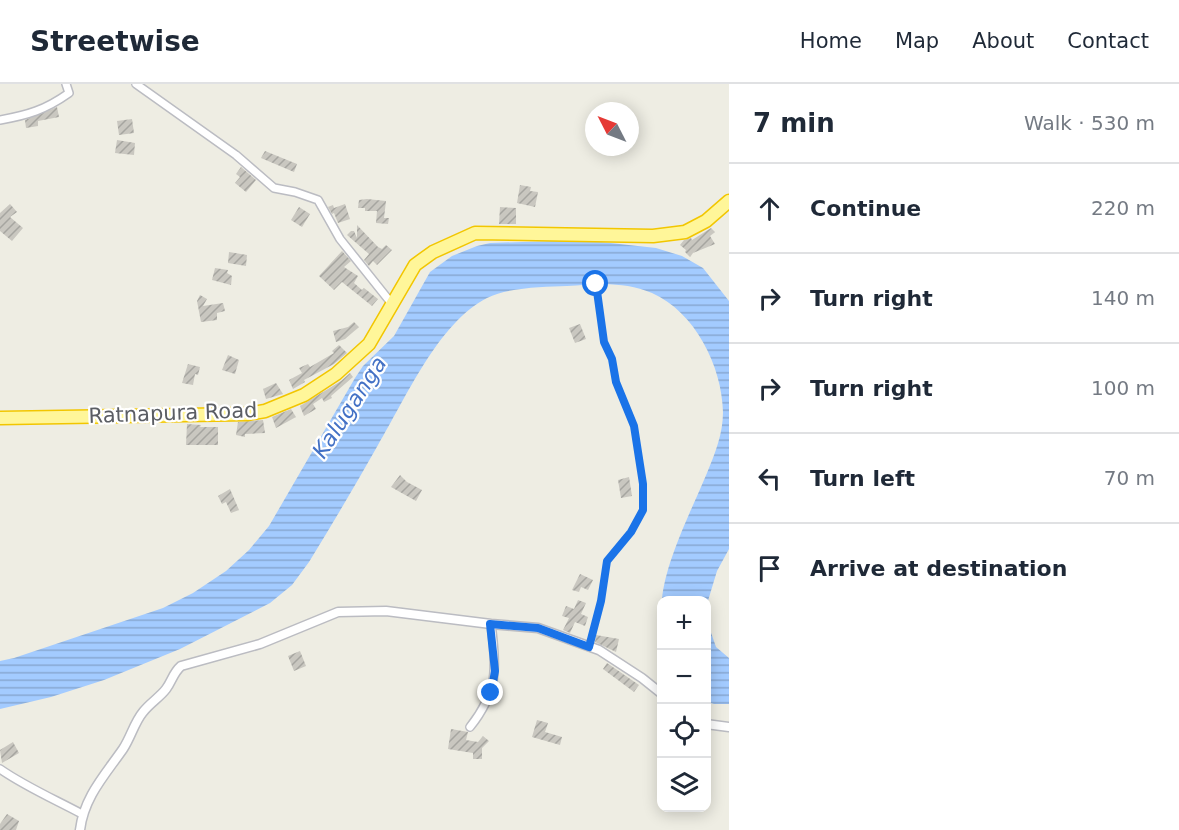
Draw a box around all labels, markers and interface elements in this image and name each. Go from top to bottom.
text: Streetwise [30,25,200,58]
text: Home [800,29,862,53]
text: Map [895,29,939,53]
text: About [972,29,1034,53]
text: Contact [1067,29,1149,53]
north arrow [585,102,639,156]
text: 7 min [753,108,835,138]
text: Walk · 530 m [1024,111,1155,135]
icon: ahead [753,192,786,225]
text: Continue [810,196,921,221]
text: 220 m [1091,196,1155,220]
route start [582,270,608,296]
icon: right [753,282,786,315]
text: Turn right [810,286,933,311]
text: 140 m [1091,286,1155,310]
water label: Kaluganga [307,352,391,463]
icon: right [753,372,786,405]
text: Turn right [810,376,933,401]
text: 100 m [1091,376,1155,400]
street label: Ratnapura Road [88,398,258,428]
icon: left [753,462,786,495]
text: Turn left [810,466,915,491]
text: 70 m [1104,466,1155,490]
icon: arrive [753,552,786,585]
text: Arrive at destination [810,556,1067,581]
map controls [657,596,711,812]
button: + [657,596,711,650]
button: − [657,650,711,704]
route end [477,679,503,705]
button: locate [657,704,711,758]
button: layers [657,758,711,812]

